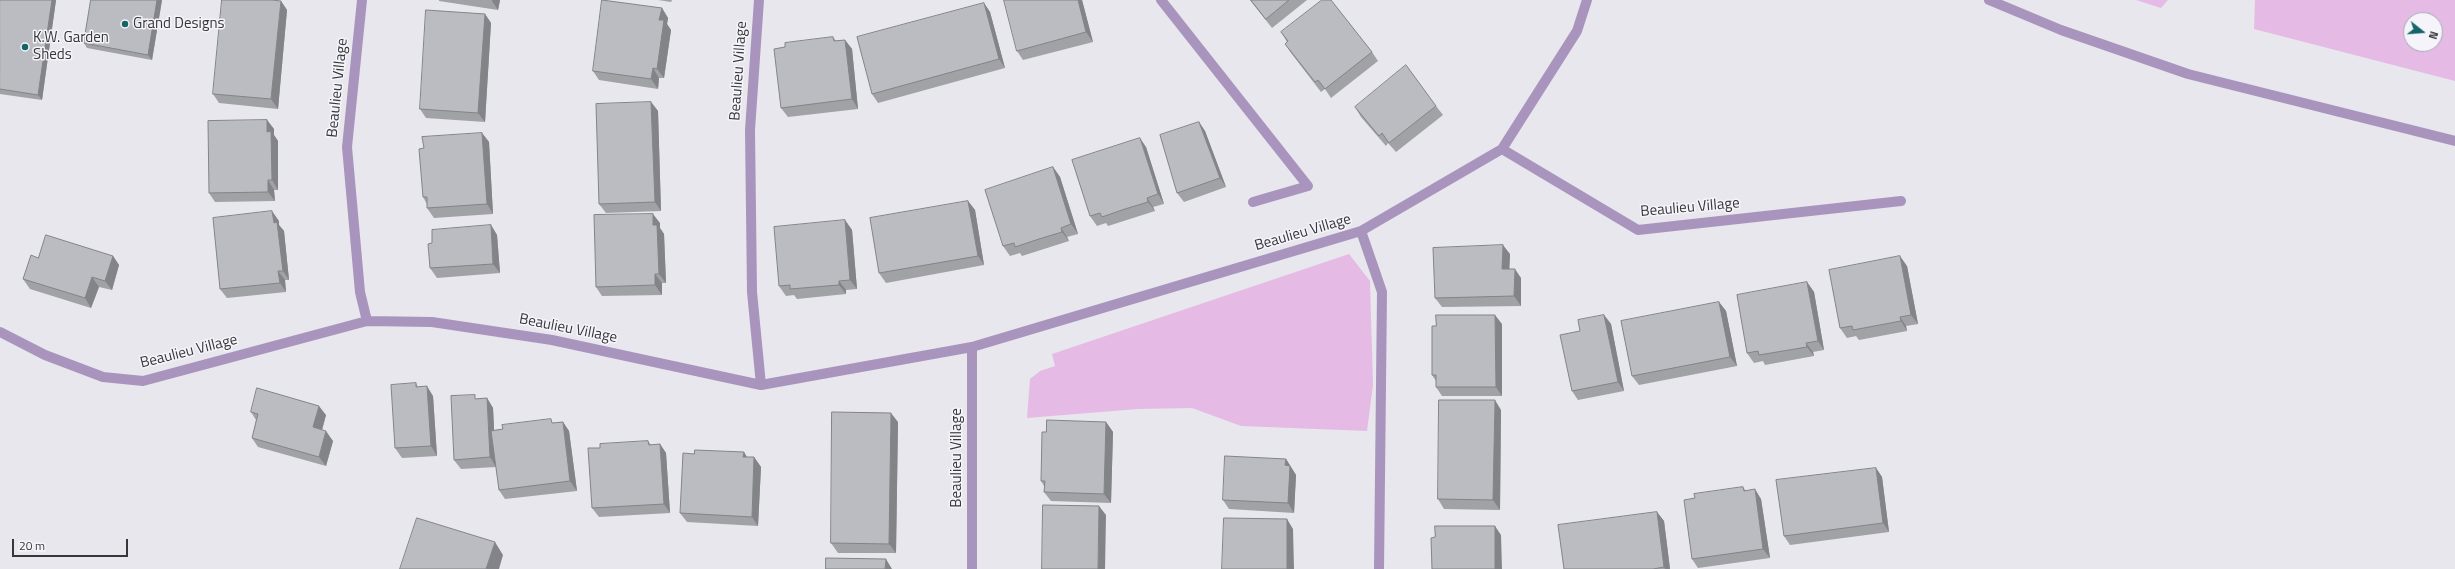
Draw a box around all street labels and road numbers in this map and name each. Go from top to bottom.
street label: Beaulieu Village [727,21,751,121]
street label: Beaulieu Village [324,38,352,138]
street label: Beaulieu Village [1640,195,1740,221]
street label: Beaulieu Village [1253,211,1353,255]
street label: Beaulieu Village [517,311,619,347]
street label: Beaulieu Village [138,331,240,373]
street label: Beaulieu Village [948,408,966,508]

